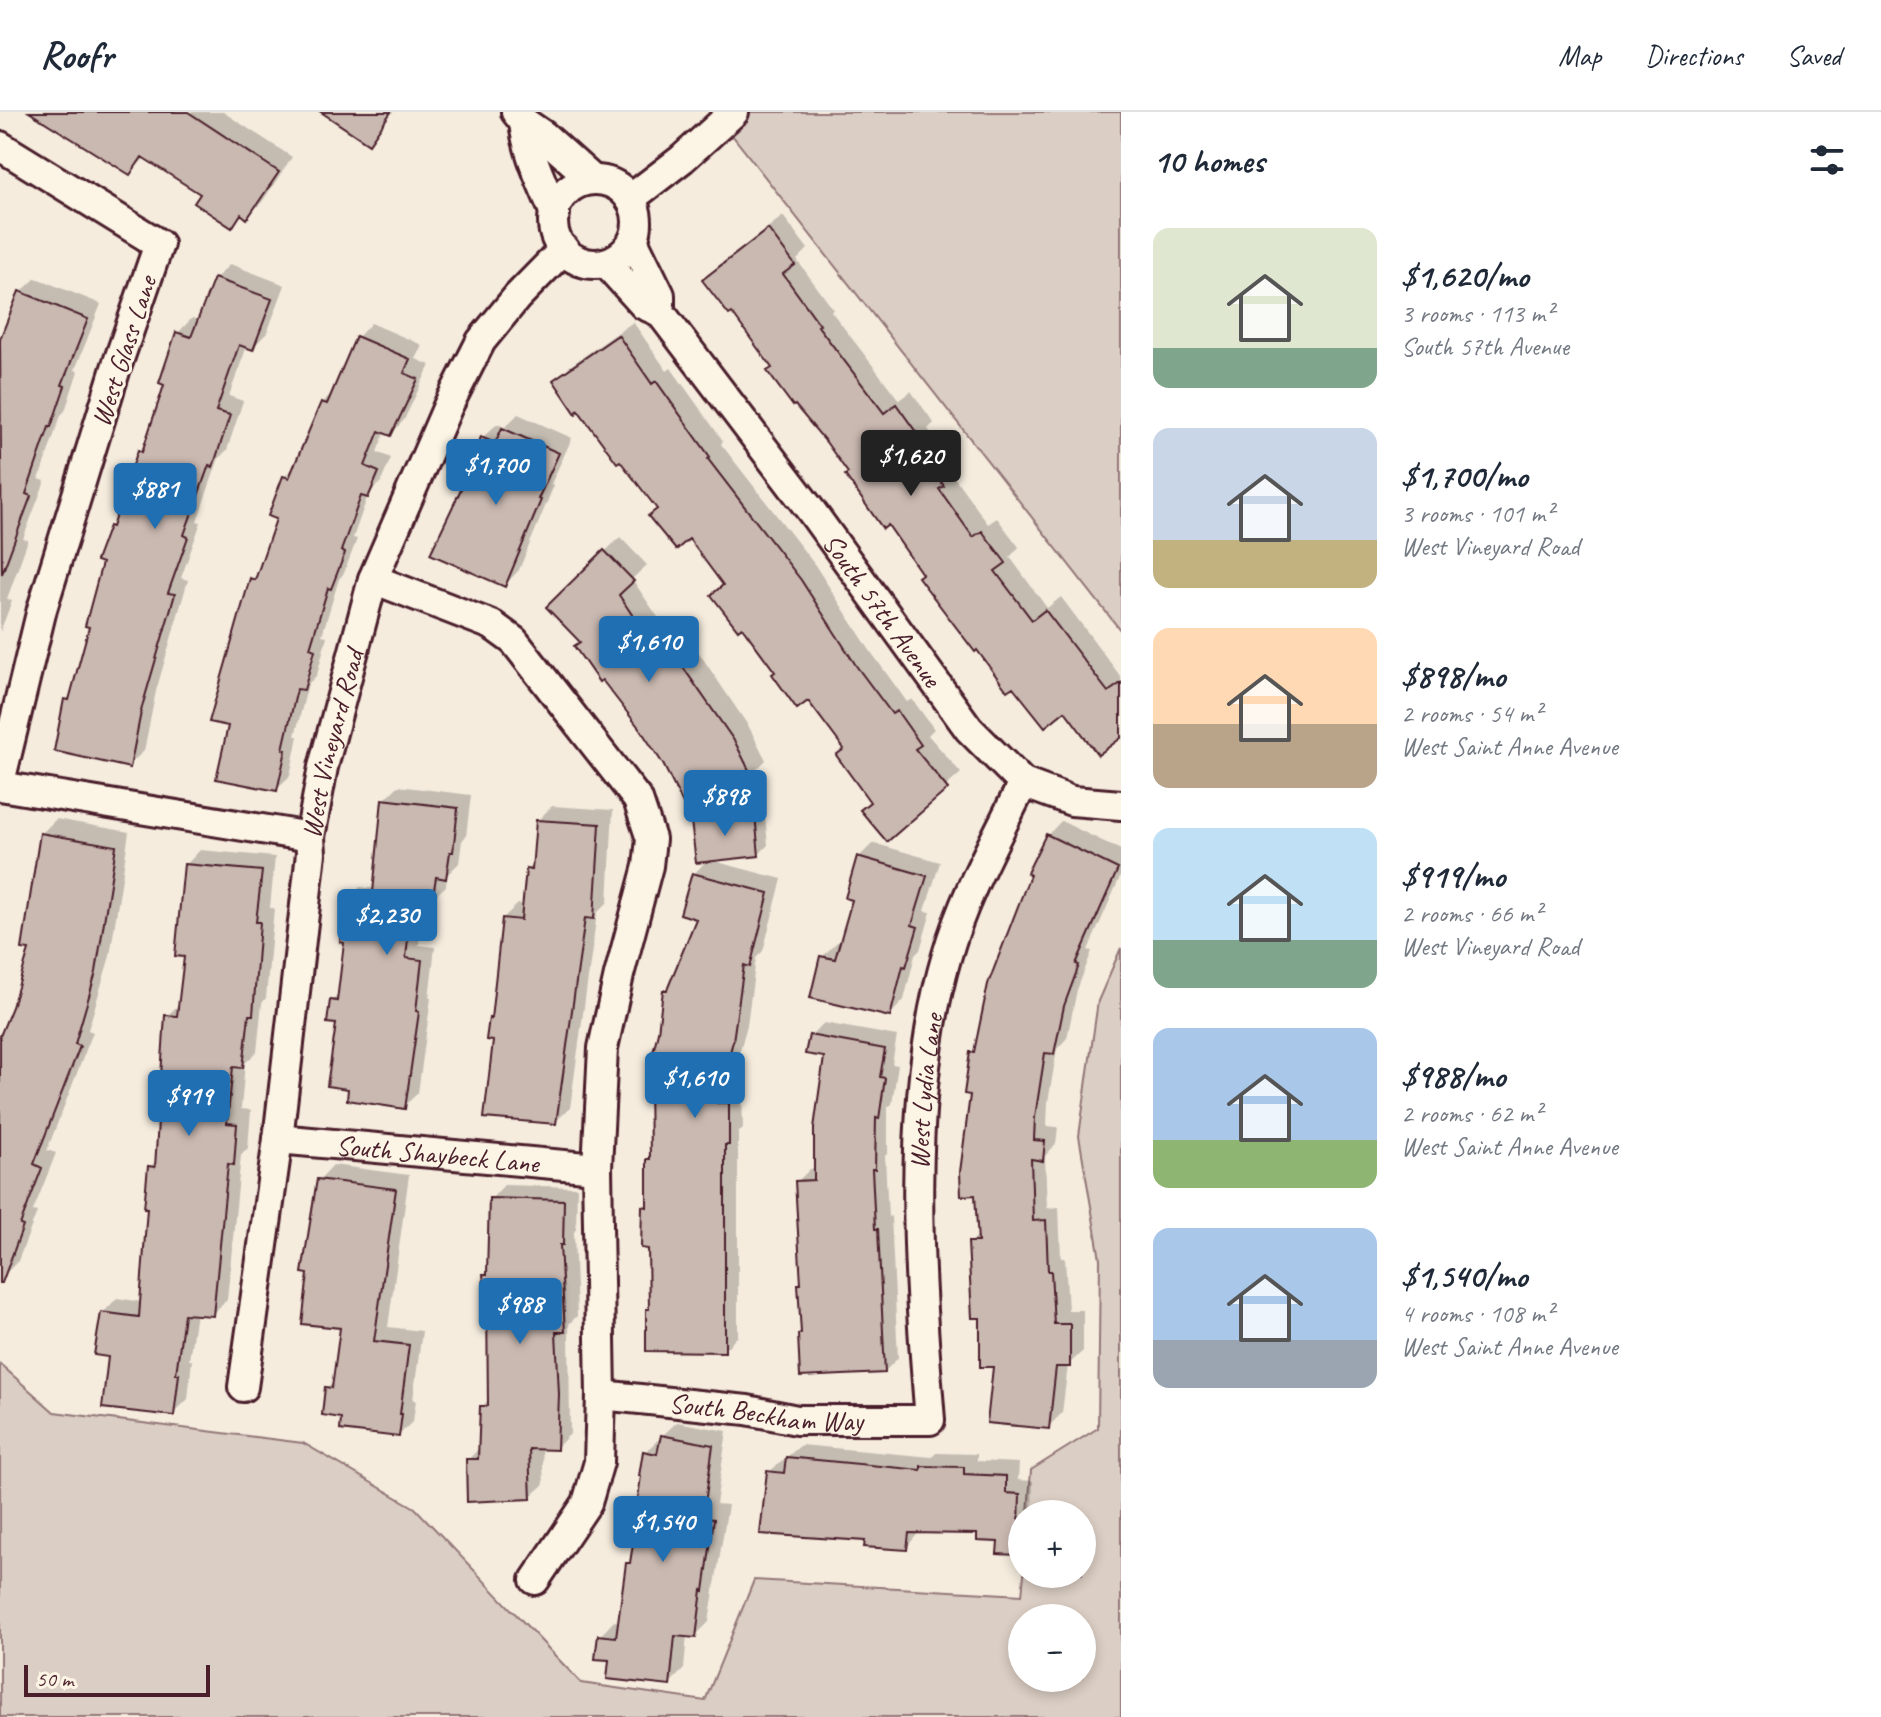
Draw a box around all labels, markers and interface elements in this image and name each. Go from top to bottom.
text: Roofr [40,32,113,79]
text: Map [1558,38,1601,73]
text: Directions [1645,38,1743,73]
text: Saved [1787,38,1841,73]
icon: filters [1805,138,1849,182]
text: 10 homes [1153,139,1264,182]
text: $1,620/mo [1401,254,1529,297]
icon: home [1217,260,1313,356]
street label: West Glass Lane [83,270,165,431]
text: 3 rooms · 113 m² [1401,297,1553,330]
text: South 57th Avenue [1401,330,1569,363]
pin: $1,620 [846,430,976,498]
pin: $1,700 [431,439,561,507]
text: $1,620 [879,439,943,472]
text: $1,700 [464,448,528,481]
text: $1,700/mo [1401,454,1528,497]
icon: home [1217,460,1313,556]
pin: $881 [108,463,202,531]
text: $881 [132,472,178,505]
text: 3 rooms · 101 m² [1401,497,1553,530]
street label: South 57th Avenue [815,527,951,695]
text: West Vineyard Road [1401,530,1580,563]
pin: $1,610 [584,616,714,684]
text: $1,610 [617,625,681,658]
street label: West Vineyard Road [293,642,372,841]
text: $898/mo [1401,654,1505,697]
icon: home [1217,660,1313,756]
text: 2 rooms · 54 m² [1401,697,1542,730]
text: West Saint Anne Avenue [1401,730,1618,763]
pin: $898 [678,770,772,838]
text: $898 [702,779,748,812]
text: $919/mo [1401,854,1505,897]
icon: home [1217,860,1313,956]
pin: $2,230 [322,889,452,957]
text: 2 rooms · 66 m² [1401,897,1542,930]
text: $2,230 [355,898,419,931]
text: West Vineyard Road [1401,930,1580,963]
street label: West Lydia Lane [901,1009,951,1170]
pin: $1,610 [630,1052,760,1120]
text: $988/mo [1401,1054,1505,1097]
icon: home [1217,1060,1313,1156]
text: $1,610 [663,1061,727,1094]
pin: $919 [142,1070,236,1138]
text: $919 [166,1079,212,1112]
text: 2 rooms · 62 m² [1401,1097,1542,1130]
street label: South Shaybeck Lane [334,1127,542,1181]
text: West Saint Anne Avenue [1401,1130,1618,1163]
text: $1,540/mo [1401,1254,1527,1297]
icon: home [1217,1260,1313,1356]
pin: $988 [473,1278,567,1346]
text: $988 [497,1287,543,1320]
text: 4 rooms · 108 m² [1401,1297,1553,1330]
text: West Saint Anne Avenue [1401,1330,1618,1363]
street label: South Beckham Way [667,1385,865,1438]
pin: $1,540 [598,1496,728,1564]
map controls [1008,1500,1096,1692]
button: + [1008,1500,1096,1588]
text: $1,540 [631,1505,695,1538]
button: − [1008,1604,1096,1692]
scale bar [24,1661,210,1697]
text: 50 m [36,1665,73,1693]

